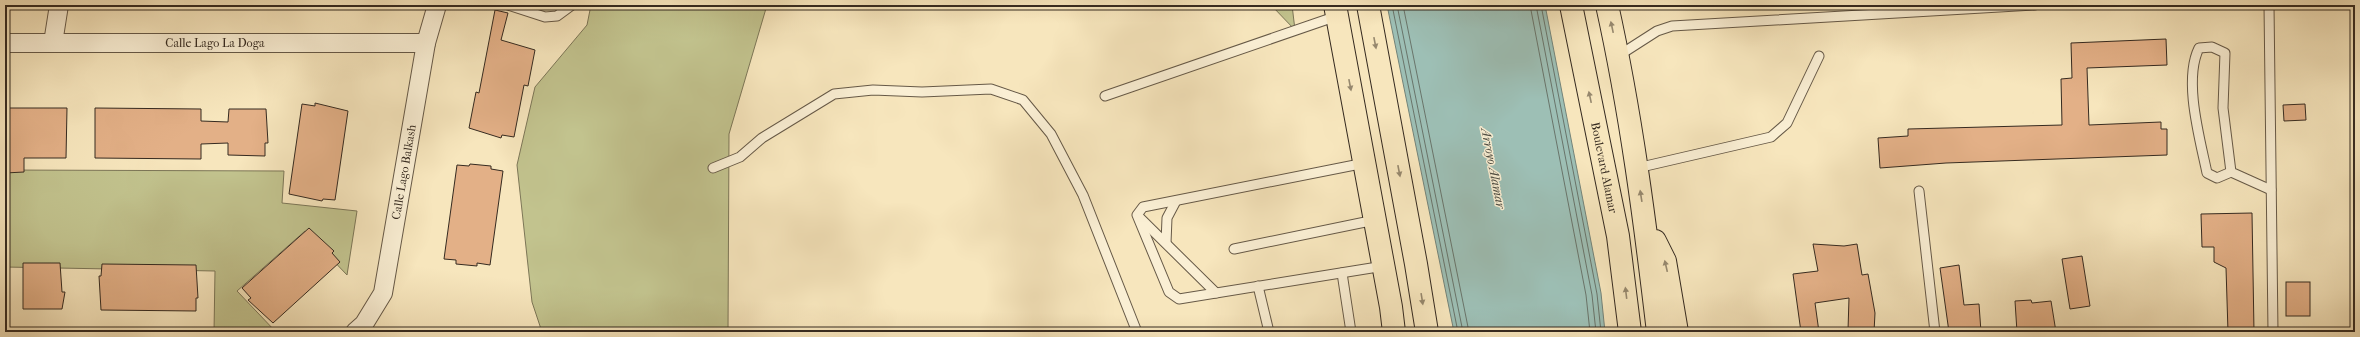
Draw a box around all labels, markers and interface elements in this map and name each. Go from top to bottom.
one-way arrow [1608,20,1614,33]
street label: Calle Lago La Doga [165,36,265,50]
one-way arrow [1372,37,1378,49]
one-way arrow [1347,78,1353,91]
one-way arrow [1586,91,1592,103]
street label: Boulevard Alamar [1588,121,1620,215]
street label: Calle Lago Balkash [389,123,419,221]
water label: Arroyo Alamar [1478,125,1509,211]
one-way arrow [1396,165,1402,177]
one-way arrow [1638,190,1644,202]
one-way arrow [1662,260,1668,272]
one-way arrow [1623,287,1629,299]
one-way arrow [1419,293,1425,305]

